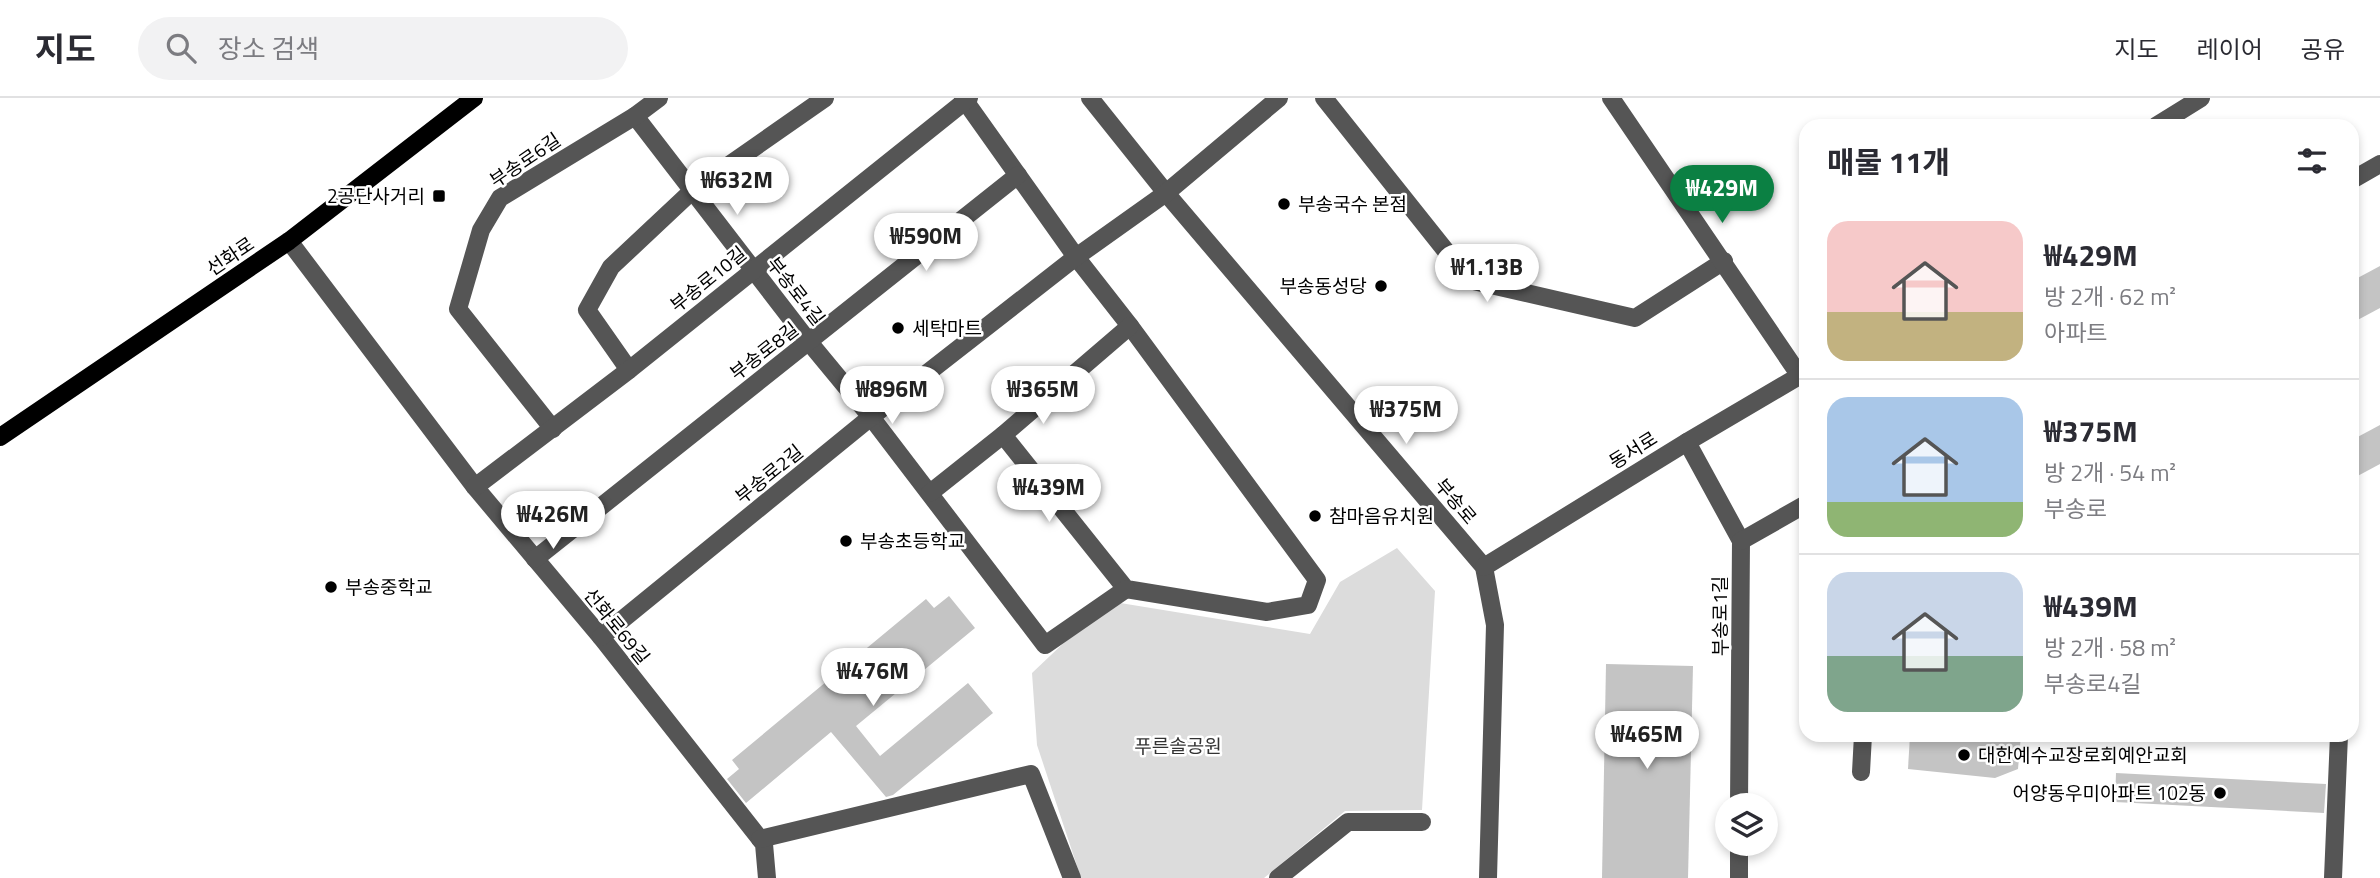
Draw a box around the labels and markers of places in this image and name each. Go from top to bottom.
pin: ₩632M [688,158,786,217]
pin: ₩429M [1673,166,1771,225]
place label: 2공단사거리 [327,181,425,210]
marker: 2공단사거리 [431,188,447,204]
place label: 부송국수 본점 [1298,189,1407,218]
marker: 부송국수 본점 [1276,196,1292,212]
pin: ₩590M [877,214,975,273]
pin: ₩1.13B [1430,244,1544,304]
place label: 부송동성당 [1280,271,1367,300]
marker: 부송동성당 [1373,278,1389,294]
place label: 세탁마트 [912,313,982,342]
marker: 세탁마트 [890,320,906,336]
pin: ₩896M [843,366,941,426]
pin: ₩365M [994,366,1092,426]
pin: ₩375M [1357,386,1455,446]
pin: ₩439M [1000,464,1098,524]
pin: ₩426M [504,491,602,551]
place label: 참마음유치원 [1329,501,1434,530]
marker: 참마음유치원 [1307,508,1323,524]
place label: 부송초등학교 [860,526,965,555]
marker: 부송초등학교 [838,533,854,549]
place label: 부송중학교 [345,572,432,601]
marker: 부송중학교 [323,579,339,595]
pin: ₩476M [824,648,922,708]
pin: ₩465M [1598,712,1696,771]
place label: 대한예수교장로회예안교회 [1978,740,2188,769]
marker: 대한예수교장로회예안교회 [1956,747,1972,763]
place label: 어양동우미아파트 102동 [2013,778,2206,807]
marker: 어양동우미아파트 102동 [2212,785,2228,801]

